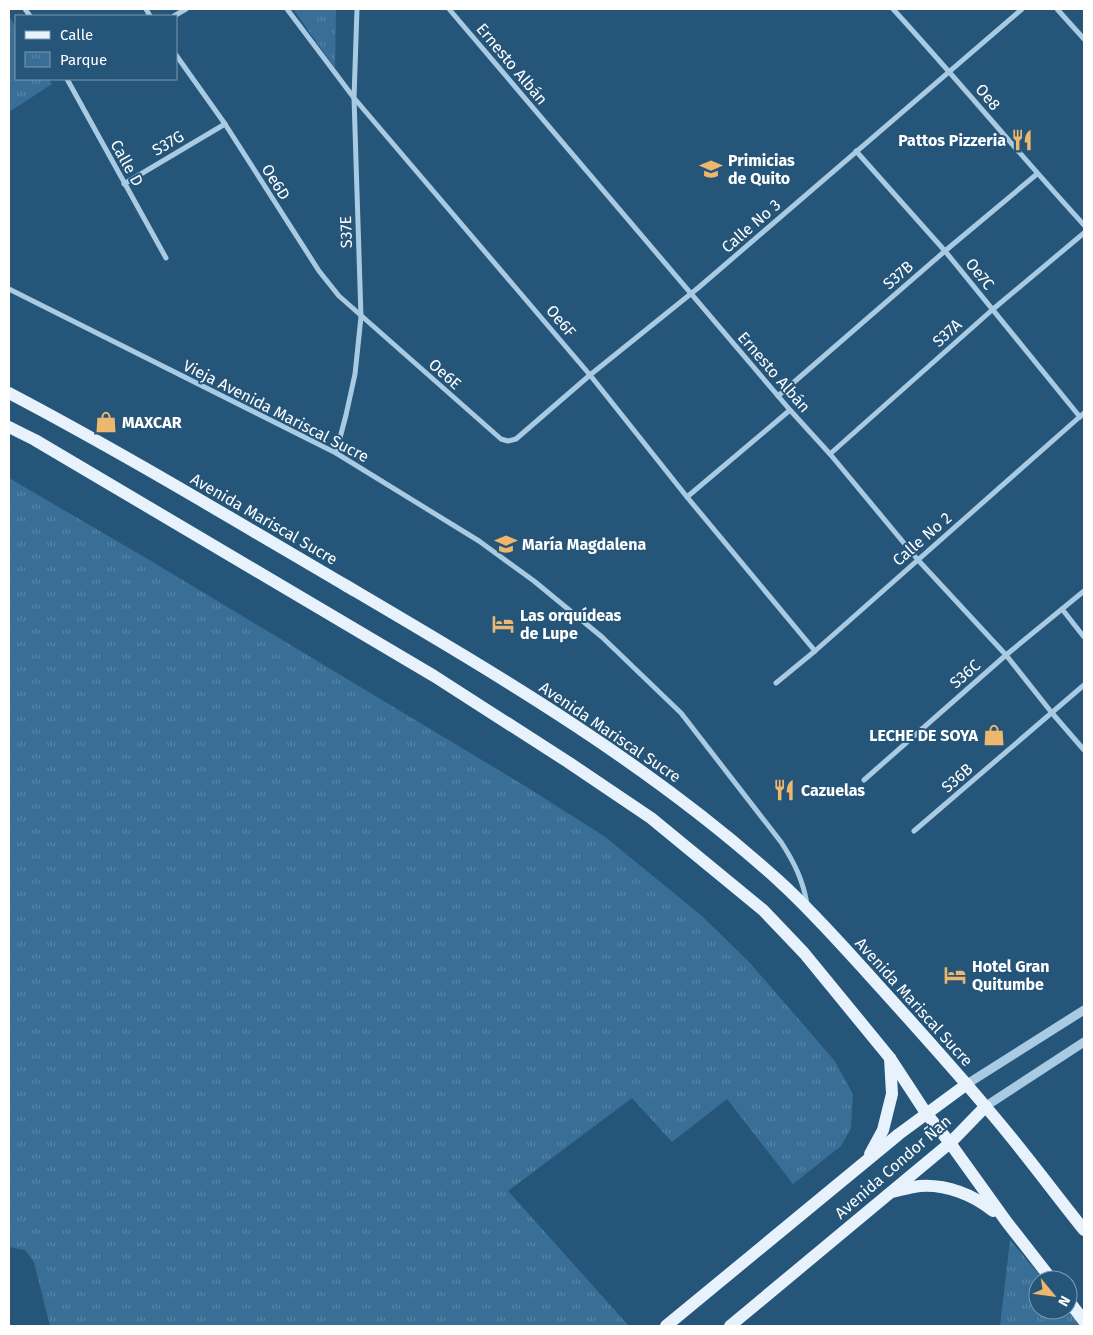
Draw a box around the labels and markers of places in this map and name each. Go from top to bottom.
restaurant icon: Pattos Pizzeria [1009,127,1035,153]
place label: Pattos Pizzeria [898,131,1006,150]
place label: Primicias de Quito [728,151,795,188]
school or university icon: Primicias de Quito [698,156,724,182]
shop icon: MAXCAR [93,409,119,435]
place label: MAXCAR [122,413,182,432]
school or university icon: María Magdalena [493,531,519,557]
place label: María Magdalena [522,535,646,554]
place label: Las orquídeas de Lupe [520,606,622,643]
hotel icon: Las orquídeas de Lupe [490,611,516,637]
shop icon: LECHE DE SOYA [981,722,1007,748]
place label: LECHE DE SOYA [869,726,979,745]
restaurant icon: Cazuelas [771,777,797,803]
place label: Cazuelas [801,781,865,800]
place label: Hotel Gran Quitumbe [972,957,1049,994]
hotel icon: Hotel Gran Quitumbe [942,962,968,988]

